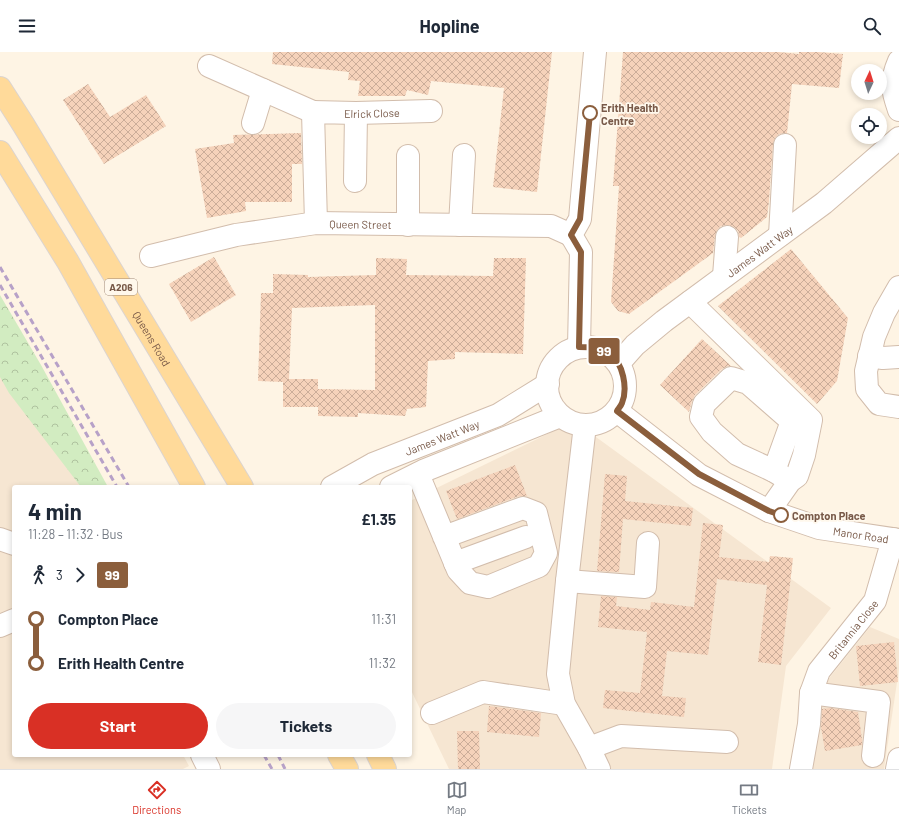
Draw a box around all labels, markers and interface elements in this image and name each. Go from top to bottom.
icon: menu [16,15,38,37]
text: Hopline [419,15,480,37]
icon: search [861,15,883,37]
north arrow [851,64,887,100]
map controls [851,64,887,144]
place label: Erith Health Centre [601,101,658,127]
street label: Elrick Close [344,105,400,120]
marker: Erith Health Centre [582,105,598,121]
button: locate [851,108,887,144]
street label: Queen Street [329,217,392,230]
street label: James Watt Way [724,222,795,279]
road number: A206 [105,279,137,295]
street label: Queens Road [131,308,174,368]
line badge: 99 [586,338,622,364]
text: 99 [597,342,611,359]
street label: James Watt Way [403,417,481,457]
text: 4 min [28,498,82,524]
marker: Compton Place [773,507,789,523]
place label: Compton Place [792,509,866,522]
text: £1.35 [361,510,396,528]
street label: Manor Road [832,524,890,545]
text: 11:28 – 11:32 · Bus [28,526,123,542]
icon: walk [28,564,50,586]
icon: forward [69,564,91,586]
text: 99 [105,566,120,583]
text: 3 [56,567,63,583]
street label: Britannia Close [825,597,880,661]
text: Compton Place [58,610,158,628]
text: 11:31 [371,611,396,627]
text: Erith Health Centre [58,654,184,672]
text: 11:32 [369,655,396,671]
button: Start [28,703,208,749]
button: Tickets [216,703,396,749]
tab: Directions [132,779,181,816]
tab: Map [446,779,468,816]
tab: Tickets [732,779,767,816]

